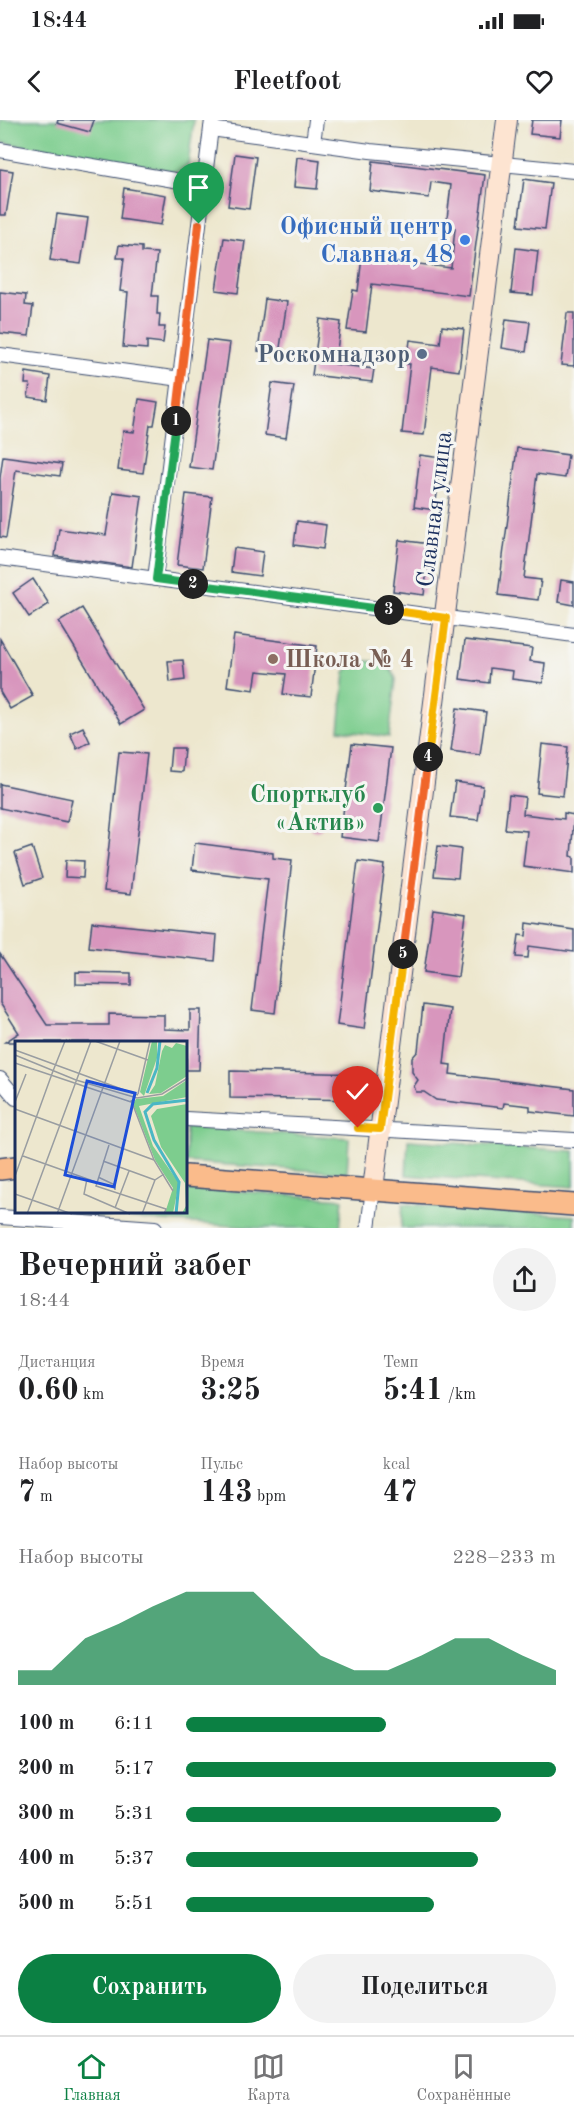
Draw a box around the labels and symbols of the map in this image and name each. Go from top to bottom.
pin [173,162,224,224]
place label: Офисный центр Славная, 48 [280,216,453,268]
marker: Офисный центр Славная, 48 [458,233,472,247]
place label: Роскомнадзор [257,344,410,368]
marker: Роскомнадзор [415,347,429,361]
pin: 1 [161,406,191,436]
street label: Славная улица [414,430,457,589]
pin: 2 [178,569,208,599]
pin: 3 [374,595,404,625]
place label: Школа № 4 [285,649,414,673]
marker: Школа № 4 [266,652,280,666]
pin: 4 [413,742,443,772]
place label: Спортклуб «Актив» [250,784,366,836]
marker: Спортклуб «Актив» [371,801,385,815]
pin: 5 [388,939,418,969]
inset map [15,1041,188,1213]
pin [332,1066,383,1128]

